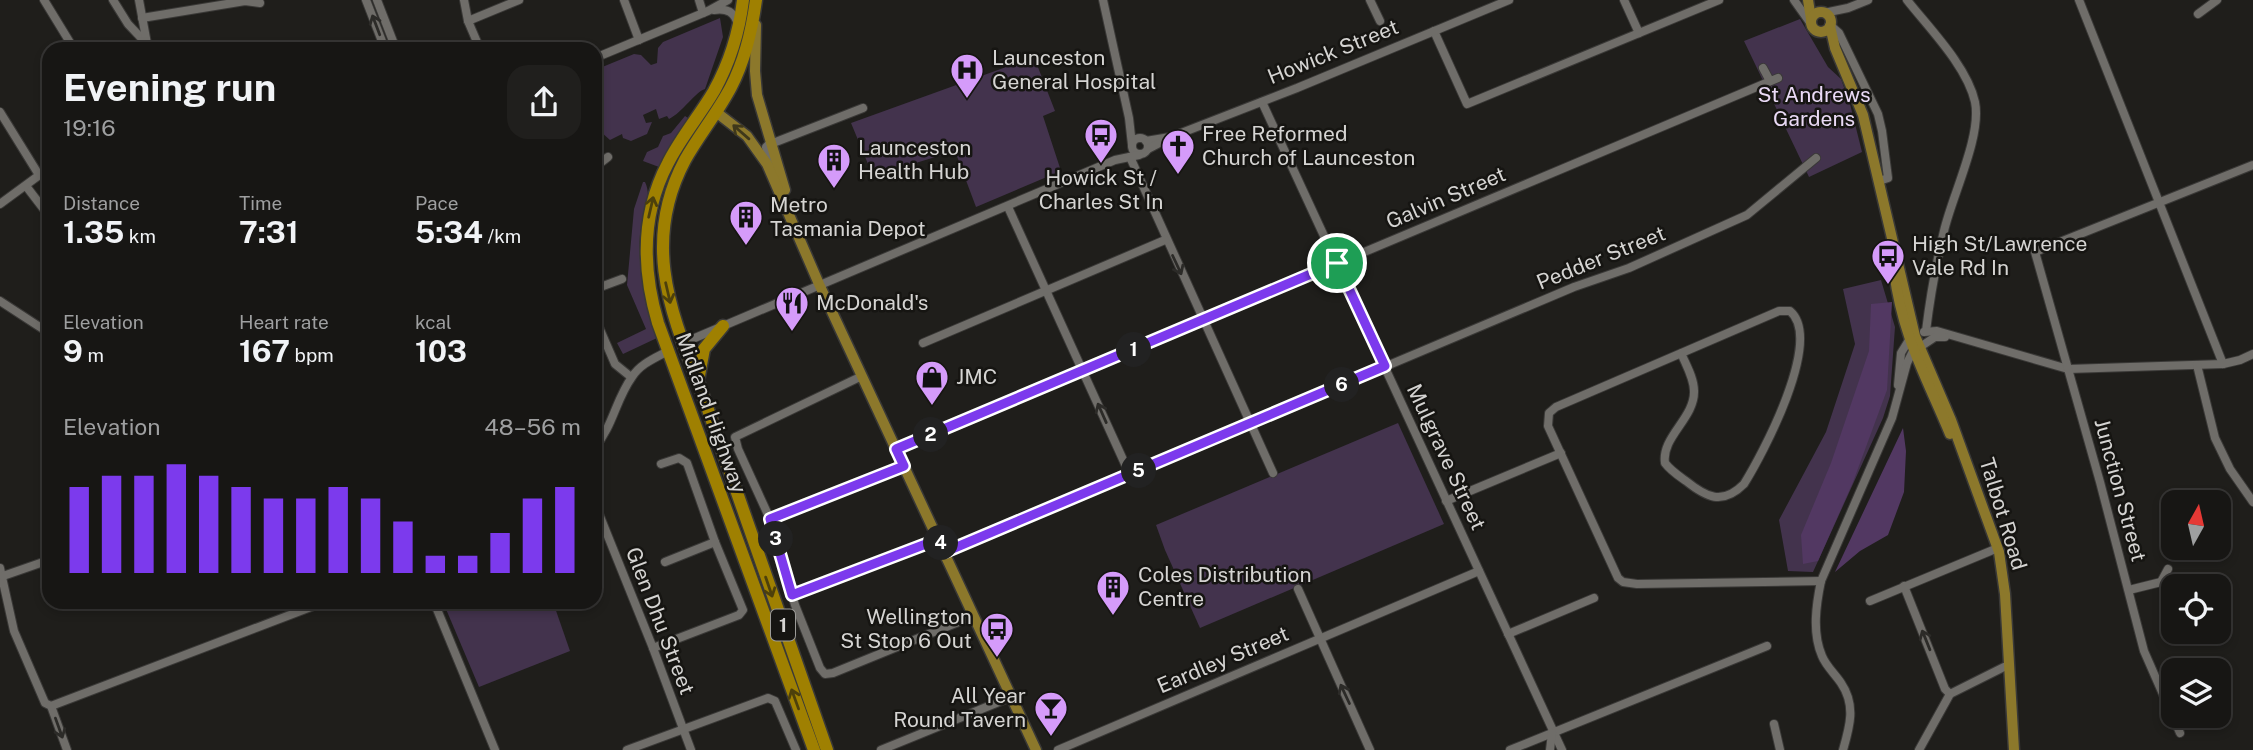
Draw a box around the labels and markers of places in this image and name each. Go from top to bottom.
place label: Launceston General Hospital [992,45,1156,94]
hospital icon: Launceston General Hospital [948,51,986,100]
bus stop icon: Howick St / Charles St In [1082,116,1120,165]
place label: Free Reformed Church of Launceston [1202,121,1415,170]
church icon: Free Reformed Church of Launceston [1159,127,1197,176]
place label: Launceston Health Hub [858,135,971,184]
building icon: Launceston Health Hub [815,141,853,190]
place label: Howick St / Charles St In [1039,165,1163,214]
place label: Metro Tasmania Depot [770,192,926,241]
building icon: Metro Tasmania Depot [727,198,765,247]
place label: High St/Lawrence Vale Rd In [1912,231,2087,280]
pin [1307,233,1367,293]
bus stop icon: High St/Lawrence Vale Rd In [1869,237,1907,286]
restaurant icon: McDonald's [773,284,811,333]
place label: McDonald's [816,290,928,315]
pin: 1 [1116,332,1152,368]
shop icon: JMC [913,358,951,407]
place label: JMC [956,364,997,389]
pin: 6 [1324,368,1360,402]
pin: 2 [914,418,948,452]
pin: 5 [1122,454,1156,489]
pin: 3 [758,522,794,556]
pin: 4 [923,526,958,560]
place label: Coles Distribution Centre [1138,562,1312,611]
building icon: Coles Distribution Centre [1094,568,1132,617]
place label: Wellington St Stop 6 Out [840,604,972,653]
bus stop icon: Wellington St Stop 6 Out [978,610,1016,659]
place label: All Year Round Tavern [893,683,1026,732]
bar icon: All Year Round Tavern [1032,689,1070,738]

